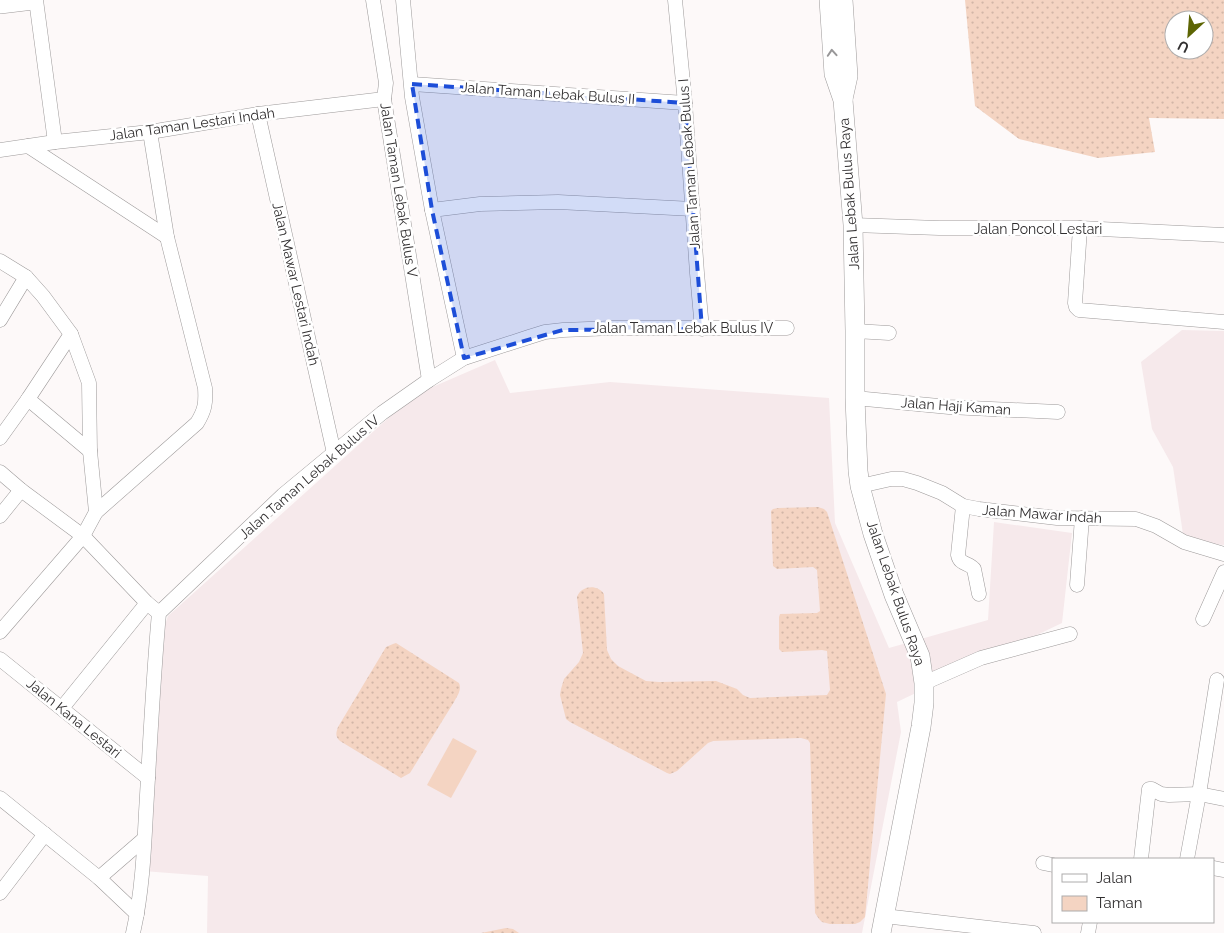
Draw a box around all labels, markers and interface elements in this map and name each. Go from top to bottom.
north arrow [1164,10,1214,60]
text: U [1175,37,1192,56]
one-way arrow [827,49,838,57]
street label: Jalan Taman Lebak Bulus I [675,78,703,250]
street label: Jalan Taman Lebak Bulus II [460,79,636,107]
street label: Jalan Taman Lebak Bulus V [377,102,421,279]
street label: Jalan Taman Lestari Indah [108,104,276,144]
street label: Jalan Lebak Bulus Raya [836,117,862,271]
street label: Jalan Mawar Lestari Indah [269,201,323,367]
street label: Jalan Poncol Lestari [974,221,1102,237]
street label: Jalan Taman Lebak Bulus IV [593,320,774,336]
street label: Jalan Haji Kaman [900,394,1012,418]
street label: Jalan Taman Lebak Bulus IV [236,411,383,542]
street label: Jalan Mawar Indah [982,502,1102,526]
street label: Jalan Lebak Bulus Raya [864,518,928,668]
street label: Jalan Kana Lestari [24,675,124,761]
legend [1052,858,1214,923]
text: Jalan [1096,869,1132,887]
text: Taman [1096,894,1142,912]

